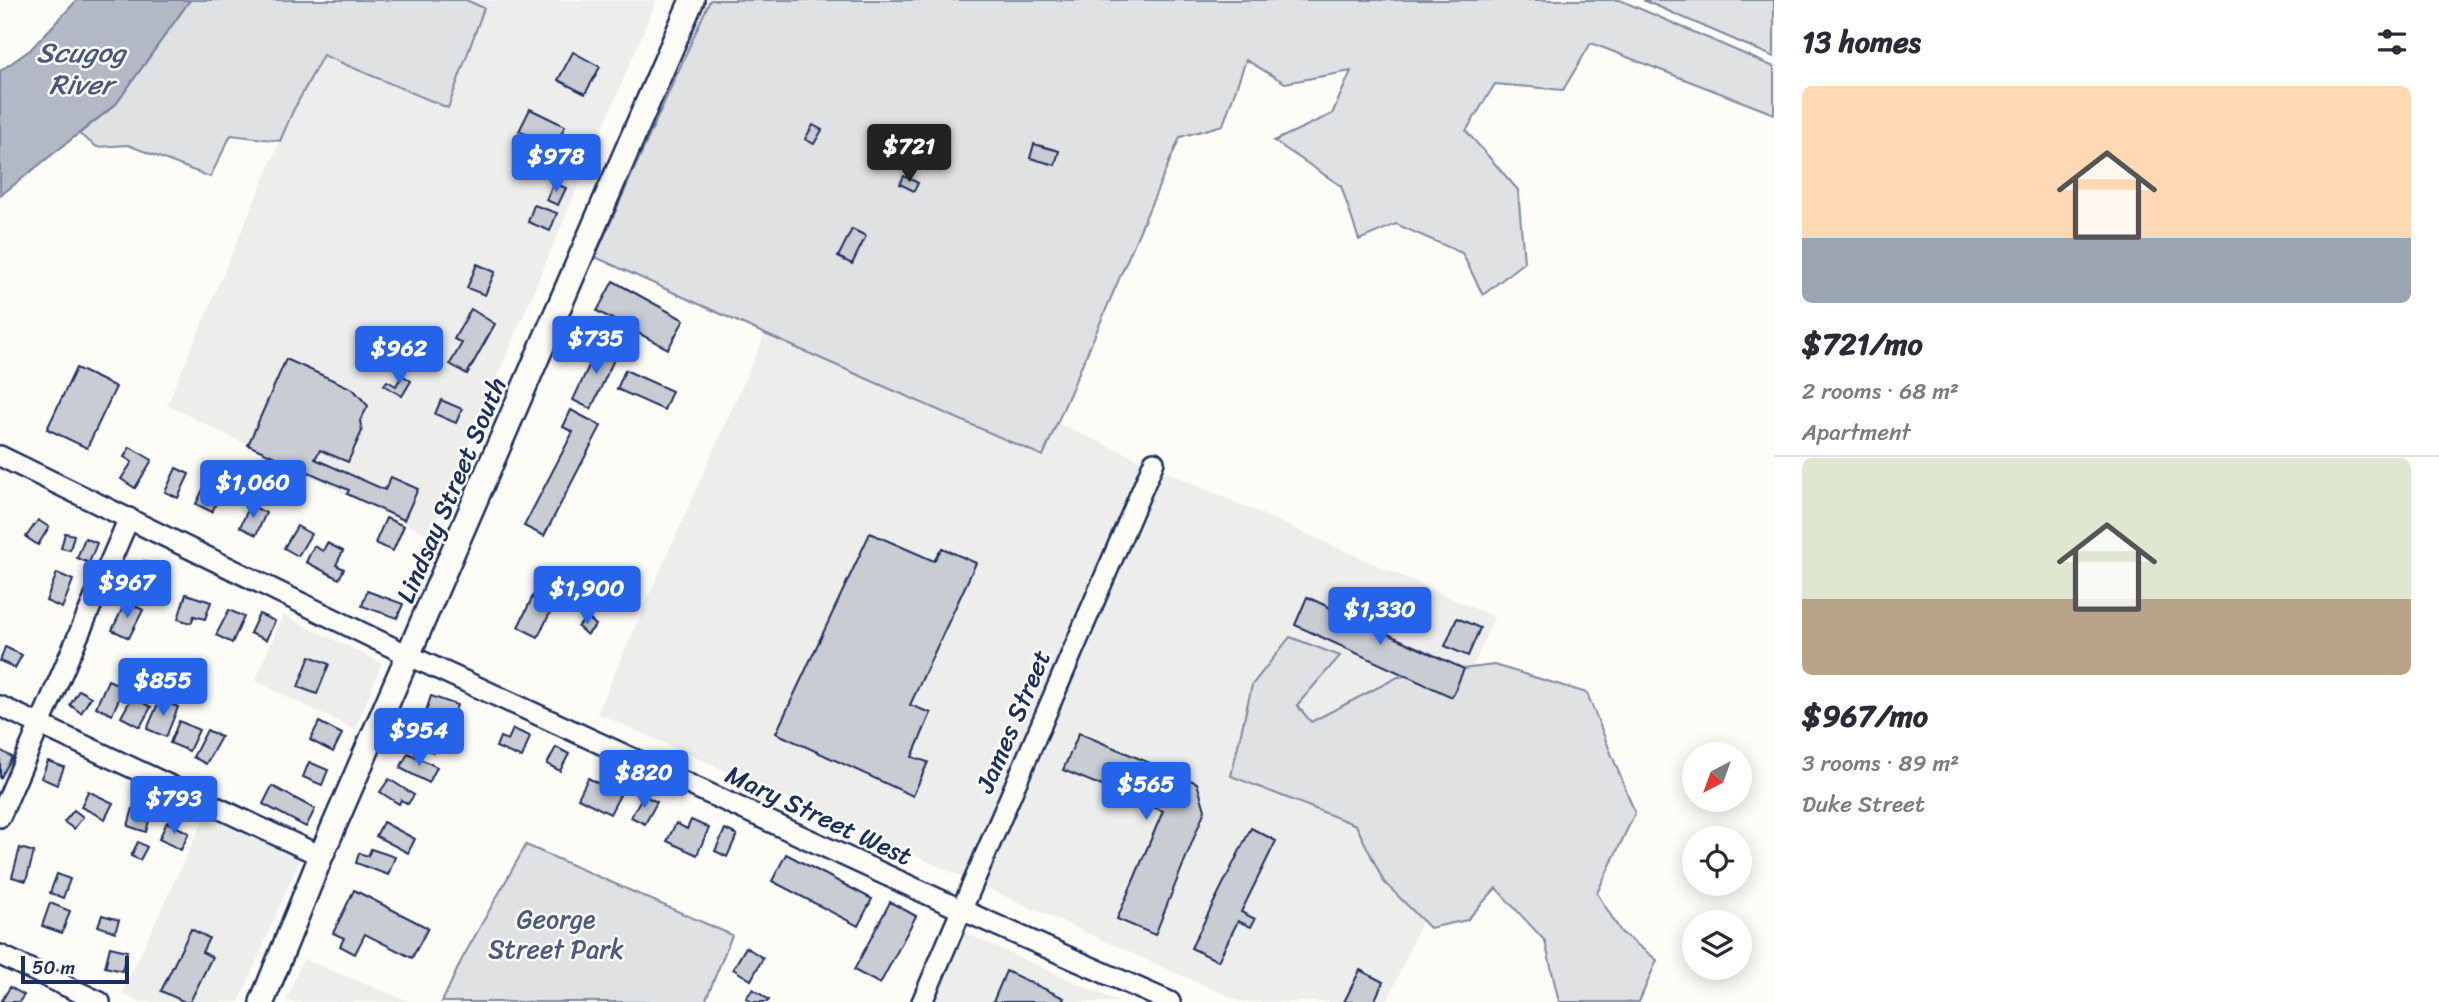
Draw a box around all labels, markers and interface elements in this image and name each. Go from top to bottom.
text: 13 homes [1802,15,1921,69]
icon: filters [2373,23,2411,61]
water label: Scugog River [36,28,127,109]
pin: $721 [868,124,950,184]
text: $721 [883,126,935,167]
icon: home [2044,132,2170,258]
pin: $978 [515,134,597,194]
text: $978 [528,136,584,177]
pin: $735 [555,316,637,376]
text: $721/mo [1802,317,1923,371]
text: $735 [568,318,624,359]
pin: $962 [358,326,440,386]
text: $962 [371,328,427,369]
street label: Lindsay Street South [383,370,519,610]
text: 2 rooms · 68 m² [1802,371,1959,412]
text: Apartment [1802,412,1911,453]
pin: $1,060 [196,461,310,520]
text: $1,060 [216,462,290,503]
icon: home [2044,504,2170,630]
pin: $967 [86,560,168,620]
text: $967 [99,562,155,603]
pin: $1,900 [530,566,644,626]
text: $1,900 [550,568,624,609]
pin: $1,330 [1323,588,1437,647]
text: $1,330 [1344,589,1416,630]
street label: James Street [962,642,1064,801]
pin: $855 [122,658,204,718]
text: $855 [134,660,192,701]
text: $967/mo [1802,689,1928,743]
pin: $954 [378,708,460,768]
text: $954 [390,710,448,751]
north arrow [1682,742,1752,812]
map controls [1682,742,1752,980]
text: 3 rooms · 89 m² [1802,743,1959,784]
pin: $820 [603,750,685,810]
street label: Mary Street West [718,751,920,879]
text: $820 [615,752,673,793]
pin: $565 [1105,762,1187,822]
text: $565 [1118,764,1174,805]
pin: $793 [133,776,215,836]
text: $793 [146,778,202,819]
text: Duke Street [1802,784,1925,825]
button: locate [1682,826,1752,896]
park label: George Street Park [488,896,624,972]
button: layers [1682,910,1752,980]
text: 50 m [32,951,75,984]
scale bar [21,953,130,985]

